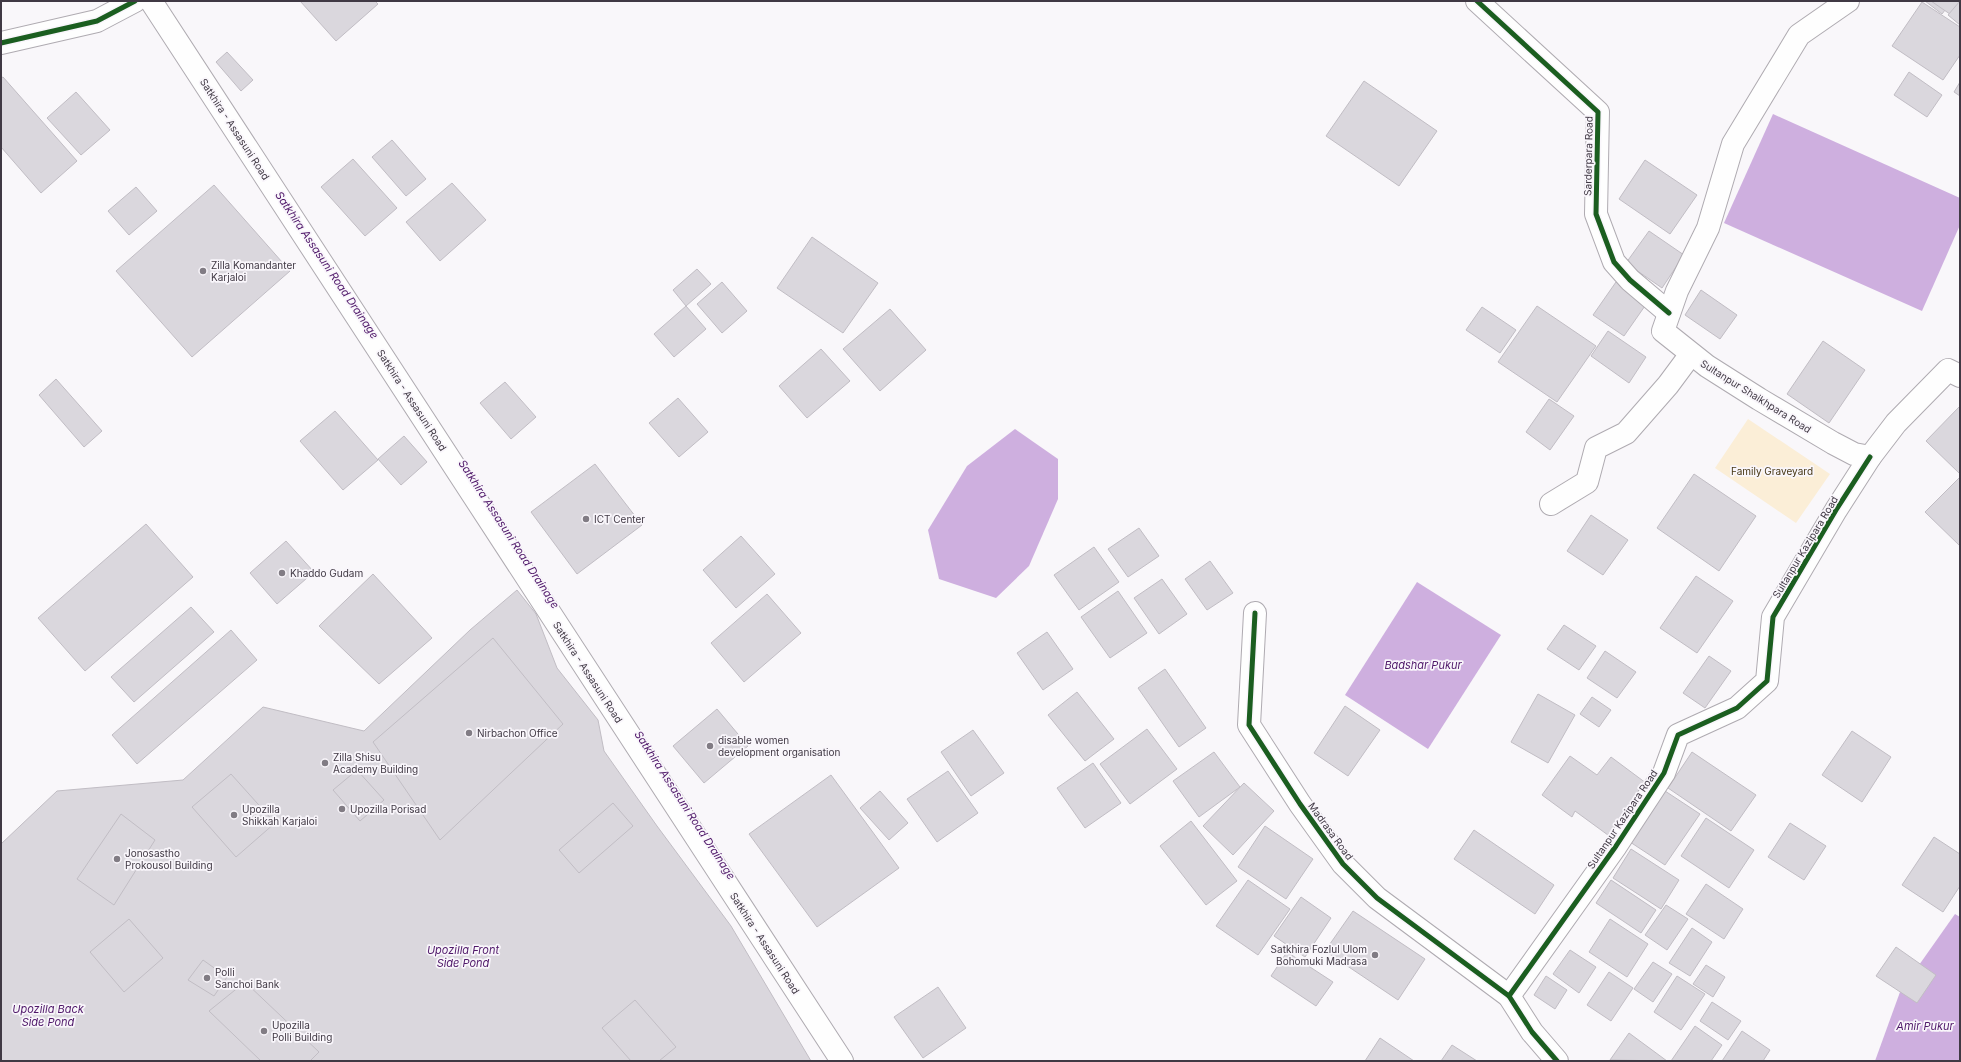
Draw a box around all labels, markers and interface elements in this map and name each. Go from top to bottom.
street label: Satkhira - Assasuni Road [198,76,272,182]
street label: Sarderpara Road [1581,116,1595,196]
water label: Satkhira Assasuni Road Drainage [272,189,382,341]
place label: Zilla Komandanter Karjaloi [211,259,296,283]
marker: Zilla Komandanter Karjaloi [198,266,208,276]
street label: Satkhira - Assasuni Road [375,347,449,453]
street label: Sultanpur Shaikhpara Road [1698,357,1814,435]
water label: Satkhira Assasuni Road Drainage [456,457,562,611]
park label: Family Graveyard [1731,465,1813,477]
street label: Sultanpur Kazipara Road [1770,494,1840,600]
place label: ICT Center [594,513,645,525]
marker: ICT Center [581,514,591,524]
place label: Khaddo Gudam [290,567,363,579]
marker: Khaddo Gudam [277,568,287,578]
street label: Satkhira - Assasuni Road [551,619,625,725]
water label: Badshar Pukur [1384,658,1462,672]
place label: Nirbachon Office [477,727,558,739]
marker: Nirbachon Office [464,728,474,738]
water label: Satkhira Assasuni Road Drainage [632,728,738,882]
place label: disable women development organisation [718,734,840,758]
marker: disable women development organisation [705,741,715,751]
place label: Zilla Shisu Academy Building [333,751,418,775]
marker: Zilla Shisu Academy Building [320,758,330,768]
street label: Sultanpur Kazipara Road [1584,767,1660,871]
street label: Madrasa Road [1306,800,1356,862]
place label: Upozilla Shikkah Karjaloi [242,803,317,827]
place label: Upozilla Porisad [350,803,426,815]
marker: Upozilla Porisad [337,804,347,814]
marker: Upozilla Shikkah Karjaloi [229,810,239,820]
place label: Jonosastho Prokousol Building [125,847,213,871]
marker: Jonosastho Prokousol Building [112,854,122,864]
street label: Satkhira - Assasuni Road [728,890,802,996]
water label: Upozilla Front Side Pond [427,943,499,970]
place label: Satkhira Fozlul Ulom Bohomuki Madrasa [1271,943,1367,967]
marker: Satkhira Fozlul Ulom Bohomuki Madrasa [1370,950,1380,960]
place label: Polli Sanchoi Bank [215,966,280,990]
marker: Polli Sanchoi Bank [202,973,212,983]
water label: Upozilla Back Side Pond [12,1002,85,1029]
place label: Upozilla Polli Building [272,1019,332,1043]
water label: Amir Pukur [1895,1019,1955,1033]
marker: Upozilla Polli Building [259,1026,269,1036]

